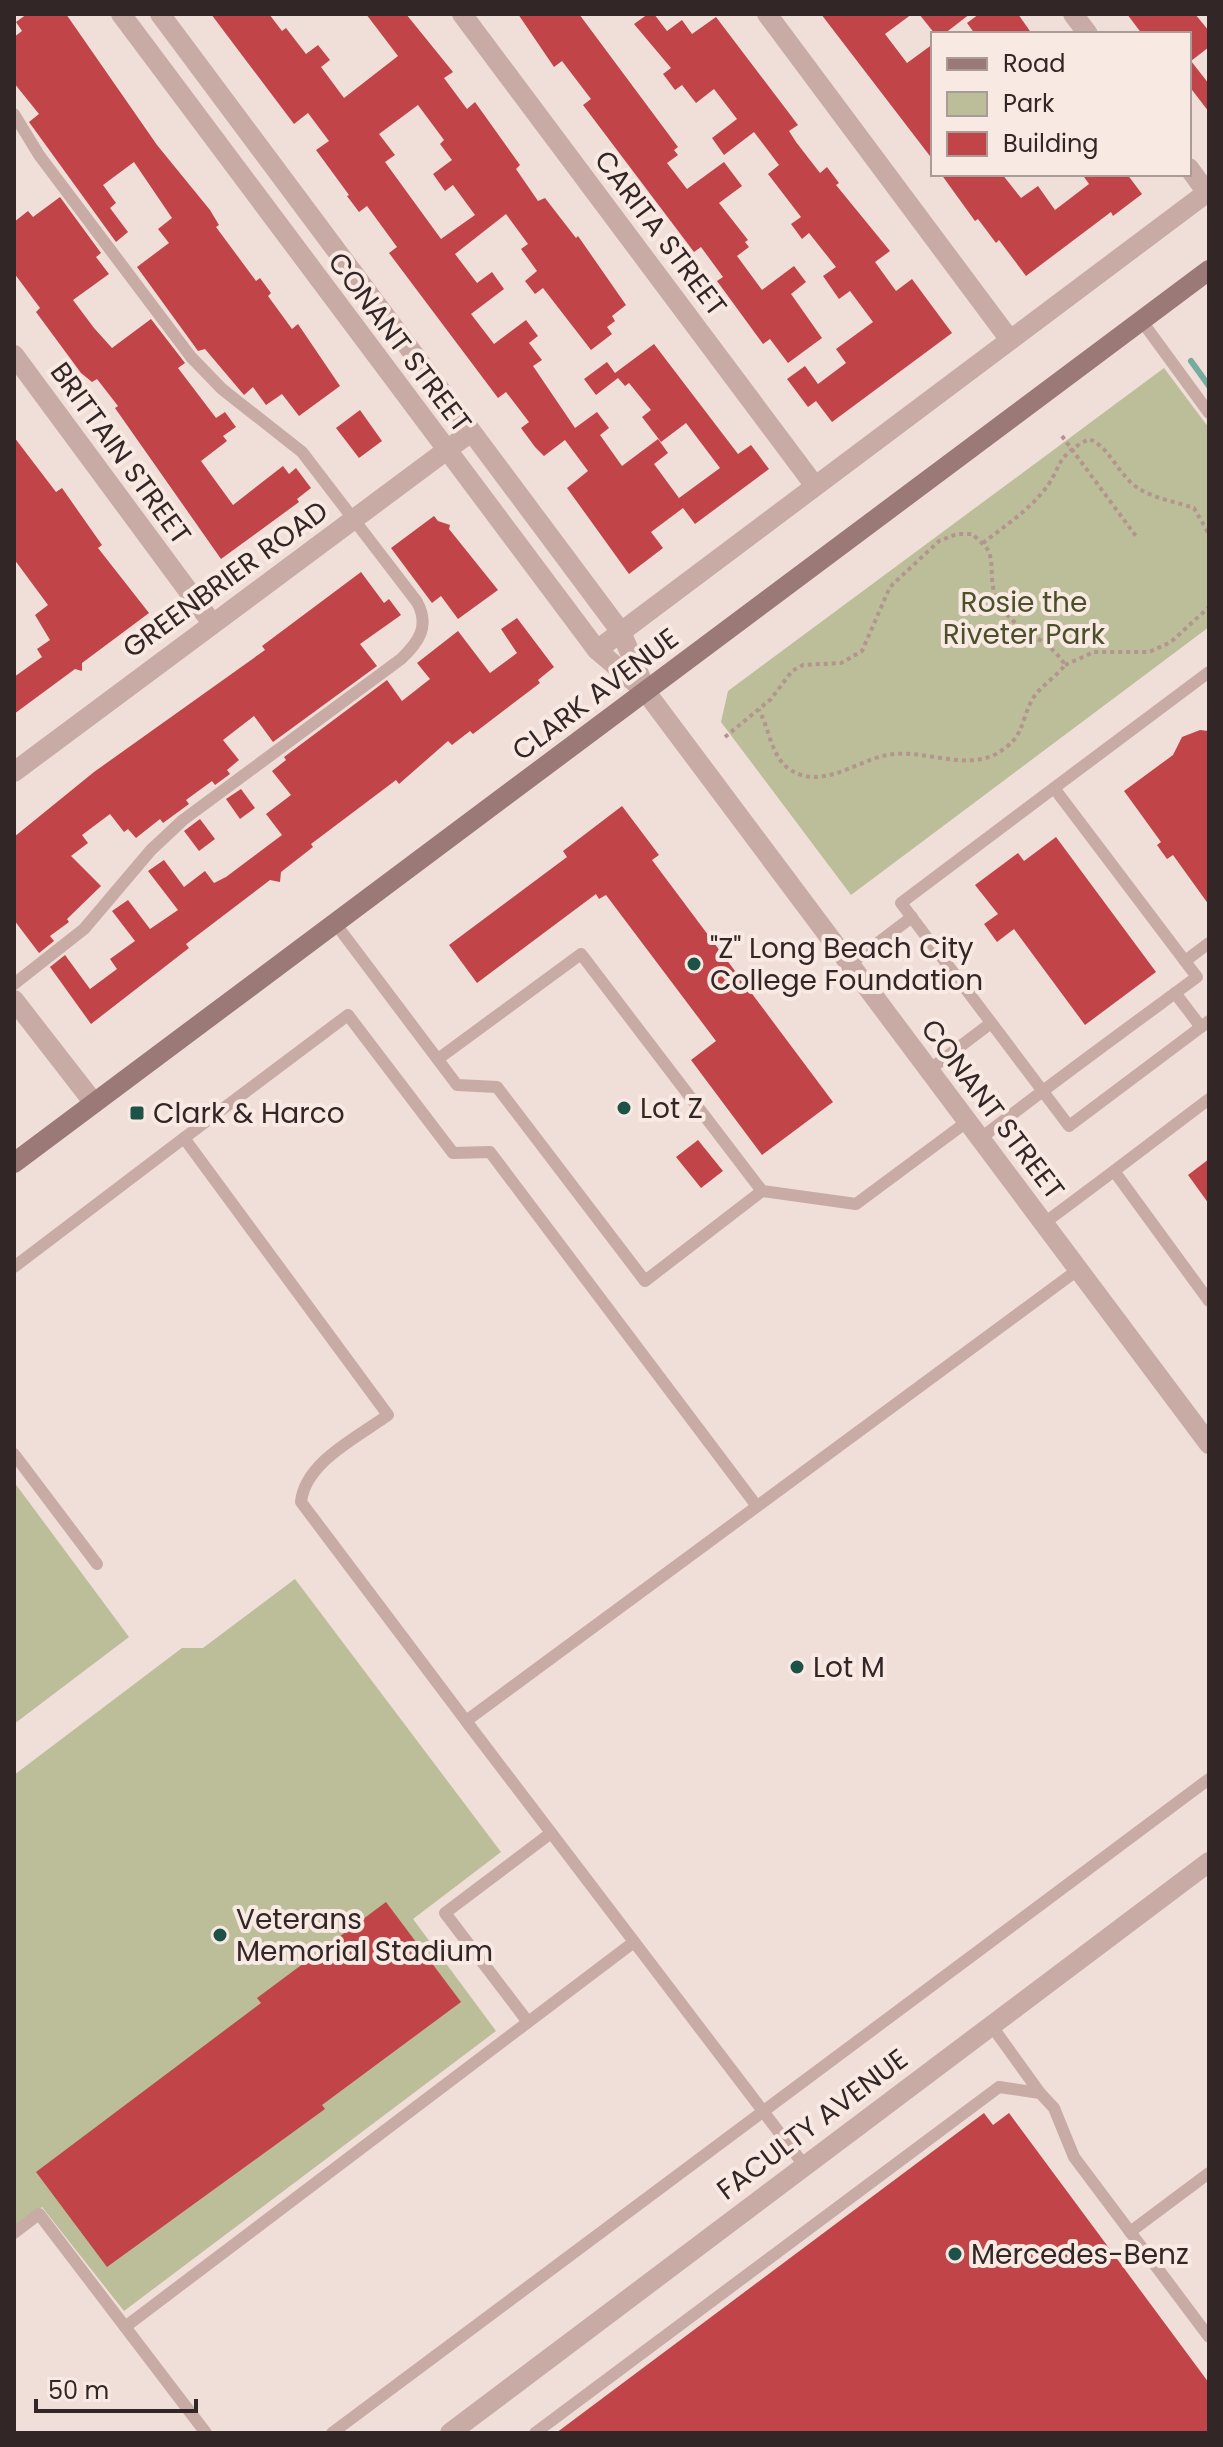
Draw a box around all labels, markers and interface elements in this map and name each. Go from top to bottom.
legend [931,32,1191,176]
text: Road [1003,47,1065,80]
text: Park [1003,87,1055,120]
text: Building [1003,127,1099,160]
street label: CARITA STREET [585,142,736,324]
street label: CONANT STREET [319,244,480,441]
street label: BRITTAIN STREET [41,354,200,552]
street label: GREENBRIER ROAD [115,492,336,667]
park label: Rosie the Riveter Park [943,583,1106,654]
street label: CLARK AVENUE [504,619,686,770]
place label: "Z" Long Beach City College Foundation [710,929,983,1000]
marker: "Z" Long Beach City College Foundation [685,955,703,973]
street label: CONANT STREET [912,1011,1073,1208]
place label: Lot Z [640,1089,703,1128]
place label: Clark & Harco [153,1094,345,1133]
marker: Lot Z [615,1099,633,1117]
marker: Clark & Harco [128,1104,146,1122]
place label: Lot M [813,1648,885,1687]
marker: Lot M [788,1658,806,1676]
place label: Veterans Memorial Stadium [236,1900,493,1971]
marker: Veterans Memorial Stadium [211,1926,229,1944]
street label: FACULTY AVENUE [709,2040,916,2209]
place label: Mercedes-Benz [971,2235,1189,2274]
marker: Mercedes-Benz [946,2245,964,2263]
scale bar [36,2363,196,2413]
text: 50 m [48,2374,109,2407]

